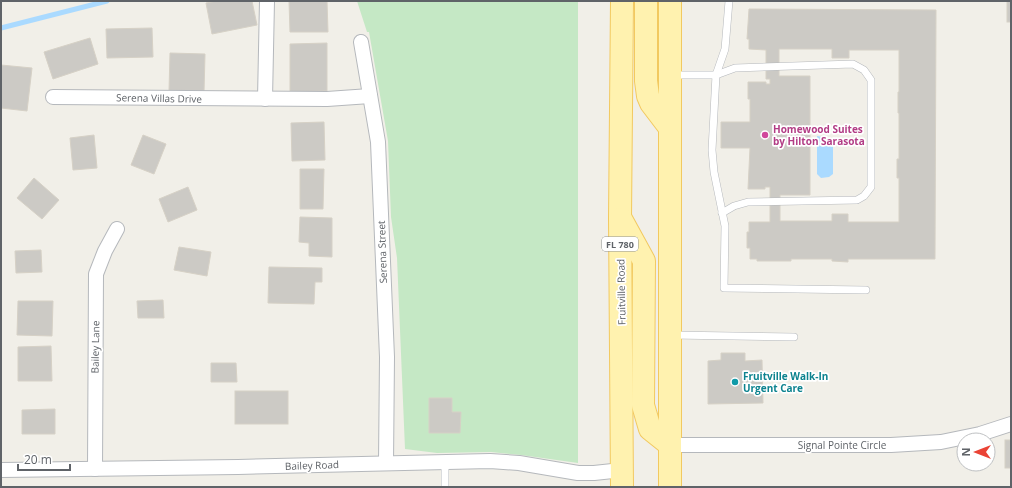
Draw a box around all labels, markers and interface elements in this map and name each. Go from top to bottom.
street label: Serena Villas Drive [116,90,203,106]
place label: Homewood Suites by Hilton Sarasota [773,122,865,148]
marker: Homewood Suites by Hilton Sarasota [760,130,770,140]
street label: Serena Street [374,220,390,284]
road number: FL 780 [602,237,638,251]
street label: Fruitville Road [613,259,629,325]
street label: Bailey Lane [88,320,102,374]
place label: Fruitville Walk-In Urgent Care [743,369,828,395]
marker: Fruitville Walk-In Urgent Care [730,377,740,387]
north arrow [956,432,996,472]
street label: Signal Pointe Circle [798,438,887,452]
scale bar [18,446,70,472]
text: N [958,448,973,456]
text: 20 m [24,451,52,468]
street label: Bailey Road [285,457,339,473]

